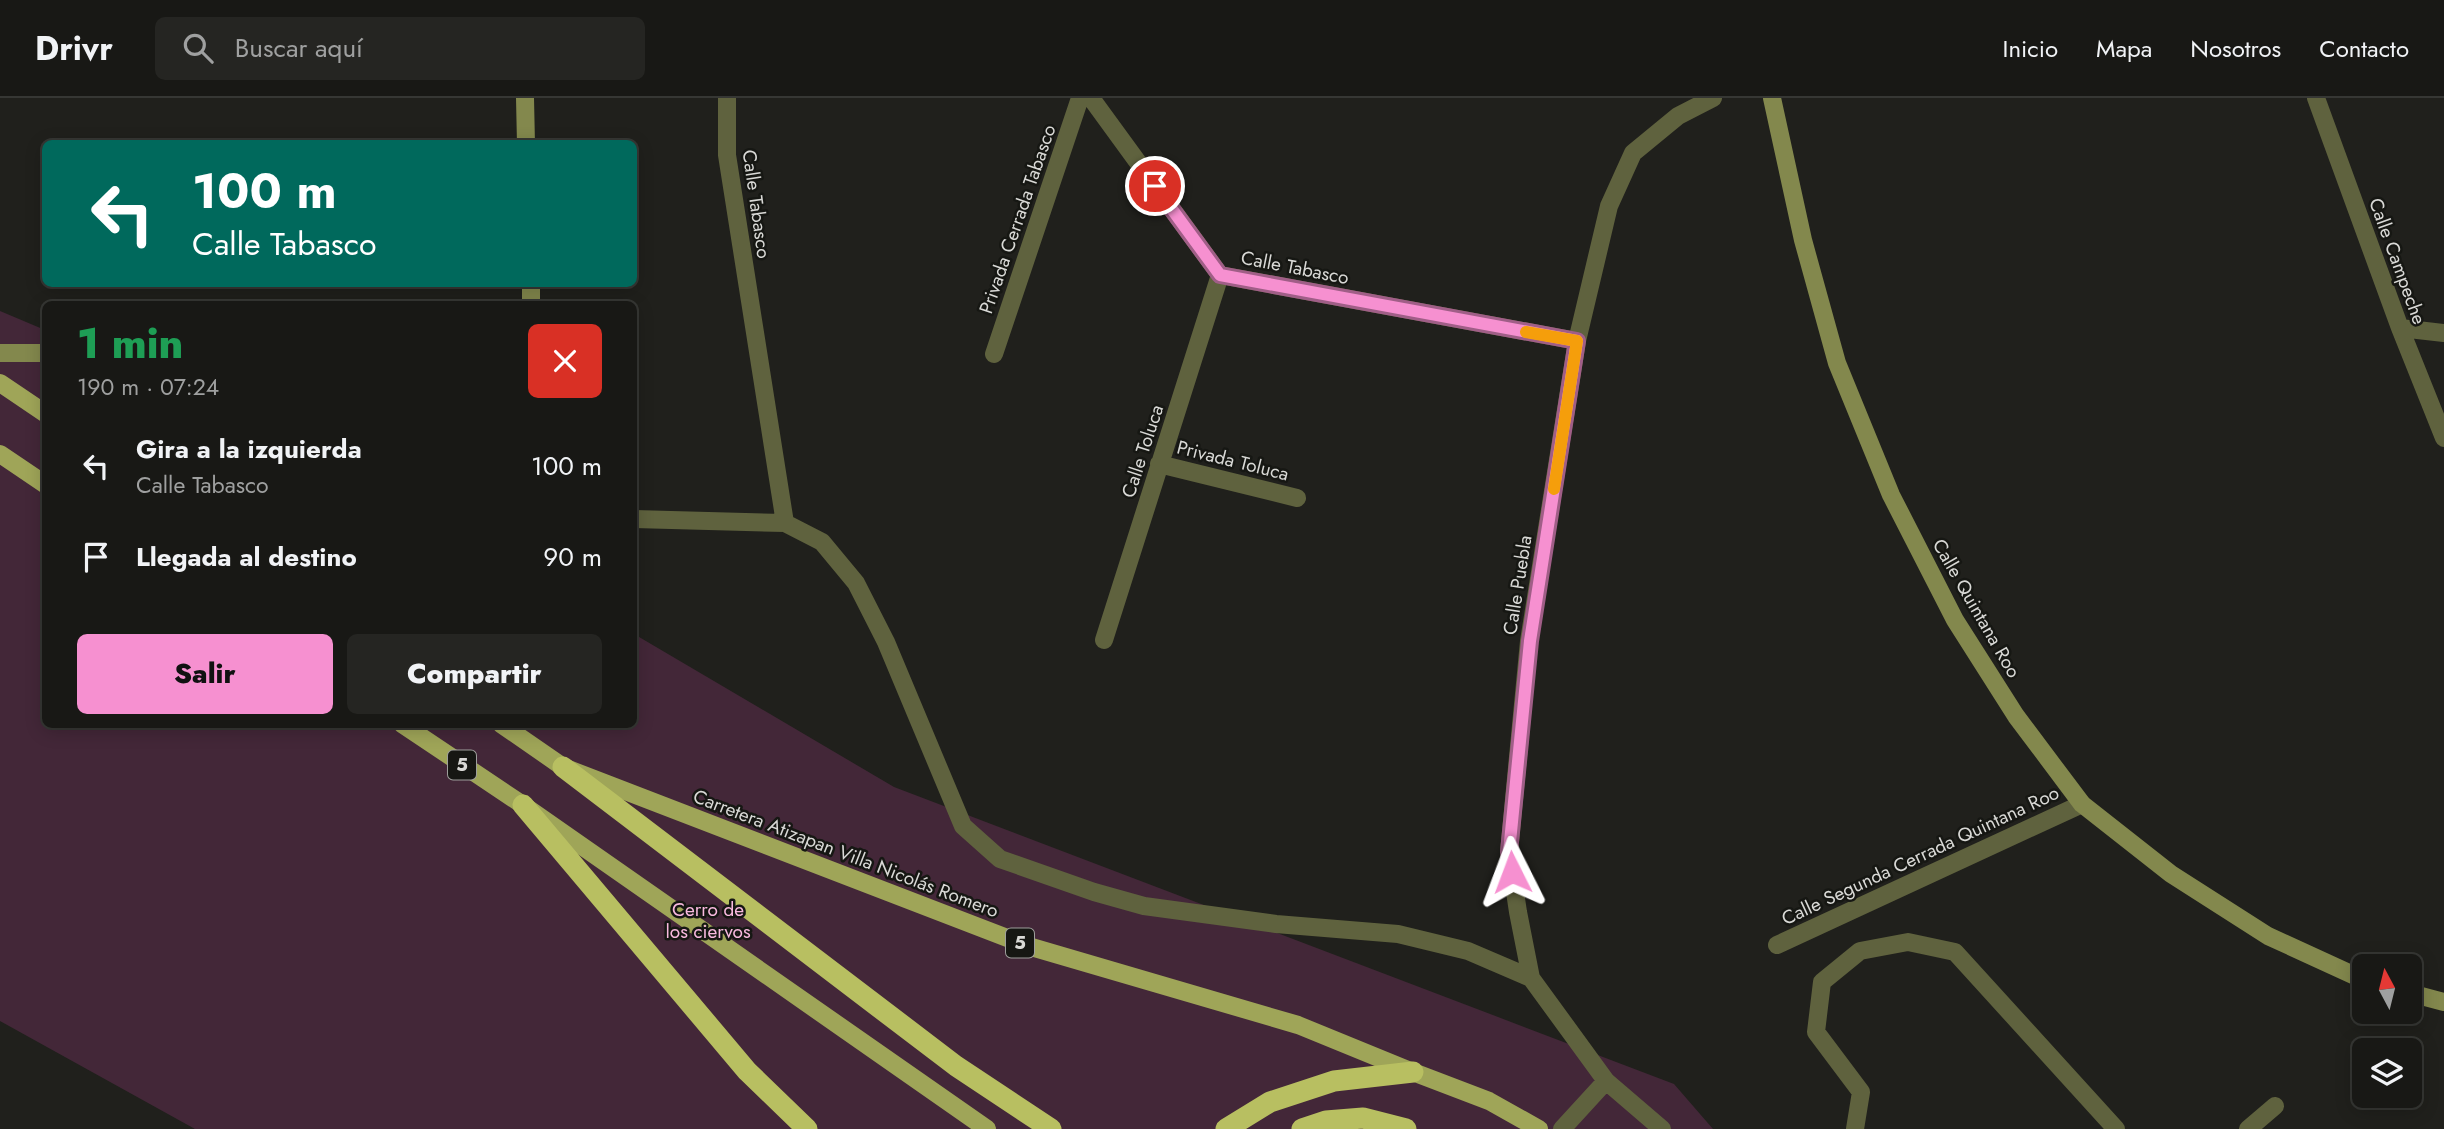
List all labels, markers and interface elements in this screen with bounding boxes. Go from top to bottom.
search box [155,17,645,80]
text: Drivr [35,25,113,72]
icon: search [179,29,217,67]
text: Buscar aquí [235,29,363,67]
text: Inicio [2003,31,2058,66]
text: Mapa [2096,31,2152,66]
text: Nosotros [2190,31,2281,66]
text: Contacto [2319,31,2409,66]
street label: Privada Cerrada Tabasco [972,121,1063,317]
street label: Calle Tabasco [736,148,777,260]
text: 100 m [192,156,337,226]
pin [1125,156,1185,216]
icon: arrive [1136,167,1174,205]
icon: left [77,168,168,259]
street label: Calle Campeche [2362,194,2433,328]
text: Calle Tabasco [192,221,376,267]
street label: Calle Tabasco [1239,244,1351,291]
text: 1 min [77,313,183,374]
button: close [528,324,602,398]
text: 190 m · 07:24 [77,370,219,404]
street label: Calle Toluca [1115,401,1170,501]
text: Gira a la izquierda [136,430,362,468]
street label: Privada Toluca [1174,434,1292,487]
icon: left [77,447,115,485]
text: 100 m [531,447,602,485]
text: Calle Tabasco [136,468,269,502]
street label: Calle Puebla [1496,533,1539,637]
street label: Calle Quintana Roo [1926,534,2027,683]
icon: arrive [77,538,115,576]
text: Llegada al destino [136,538,357,576]
text: 90 m [543,538,602,576]
button: Salir [77,634,333,714]
button: Compartir [347,634,602,714]
road number: 5 [448,750,476,780]
street label: Calle Segunda Cerrada Quintana Roo [1777,779,2063,932]
street label: Carretera Atizapan Villa Nicolás Romero [689,783,1003,924]
position arrow [1475,835,1549,909]
park label: Cerro de los ciervos [665,896,751,945]
road number: 5 [1006,928,1034,958]
north arrow [2352,954,2422,1024]
map controls [2352,954,2422,1108]
button: layers [2352,1038,2422,1108]

